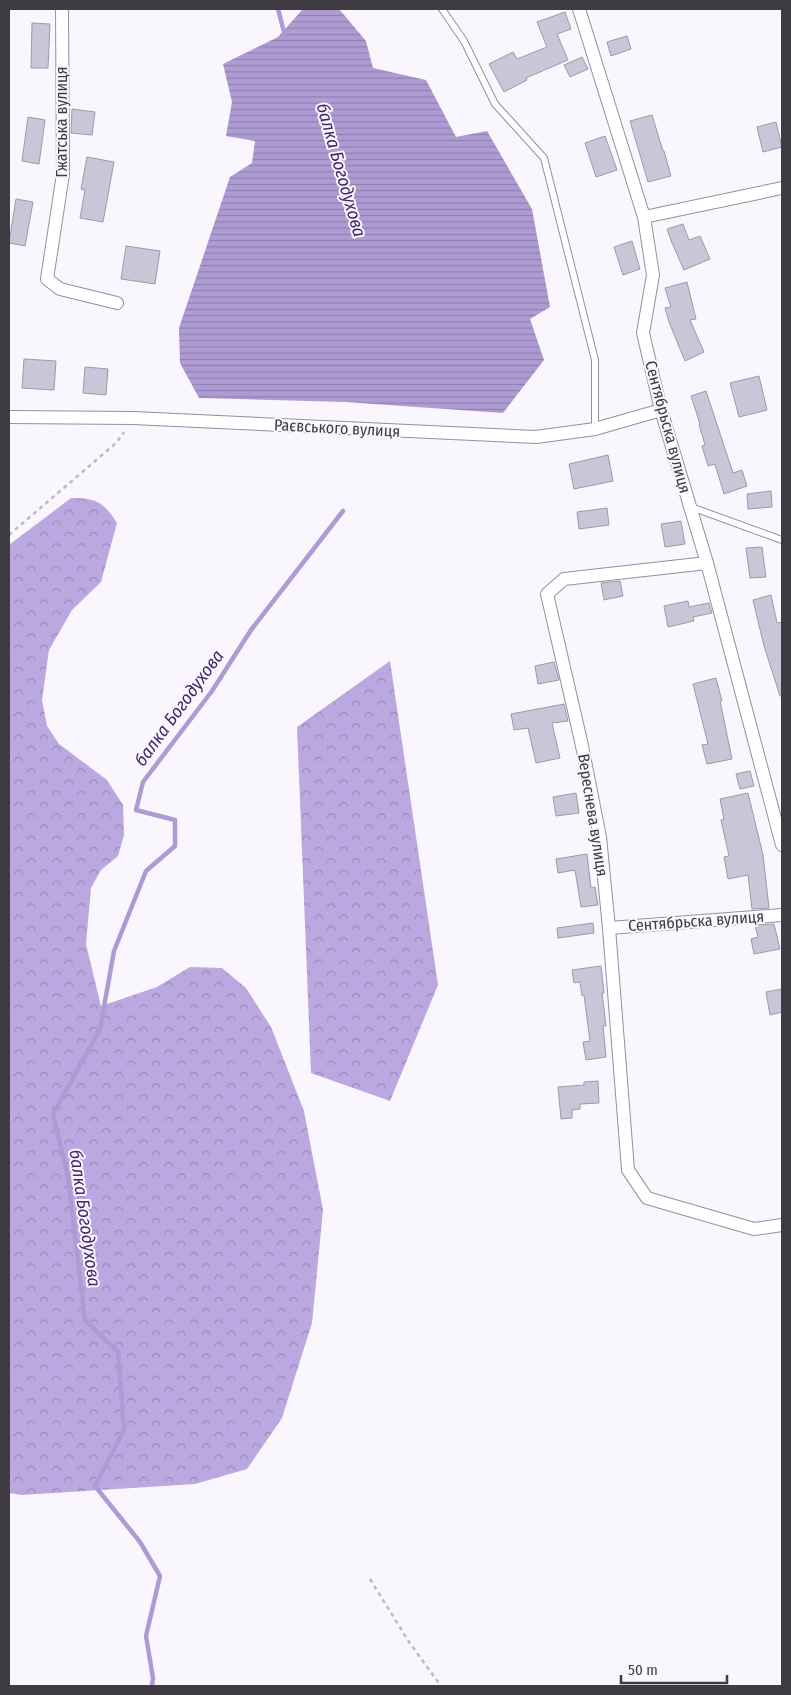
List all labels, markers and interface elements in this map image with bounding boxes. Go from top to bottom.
street label: Гжатська вулиця [52,67,71,177]
water label: балка Богодухова [311,101,371,239]
street label: Сентябрьска вулиця [641,359,695,495]
street label: Раєвського вулиця [273,415,401,441]
water label: балка Богодухова [130,646,228,770]
street label: Вереснева вулиця [574,752,612,878]
street label: Сентябрьска вулиця [627,907,765,935]
water label: балка Богодухова [64,1148,106,1288]
scale bar [621,1652,727,1684]
text: 50 m [628,1661,658,1679]

